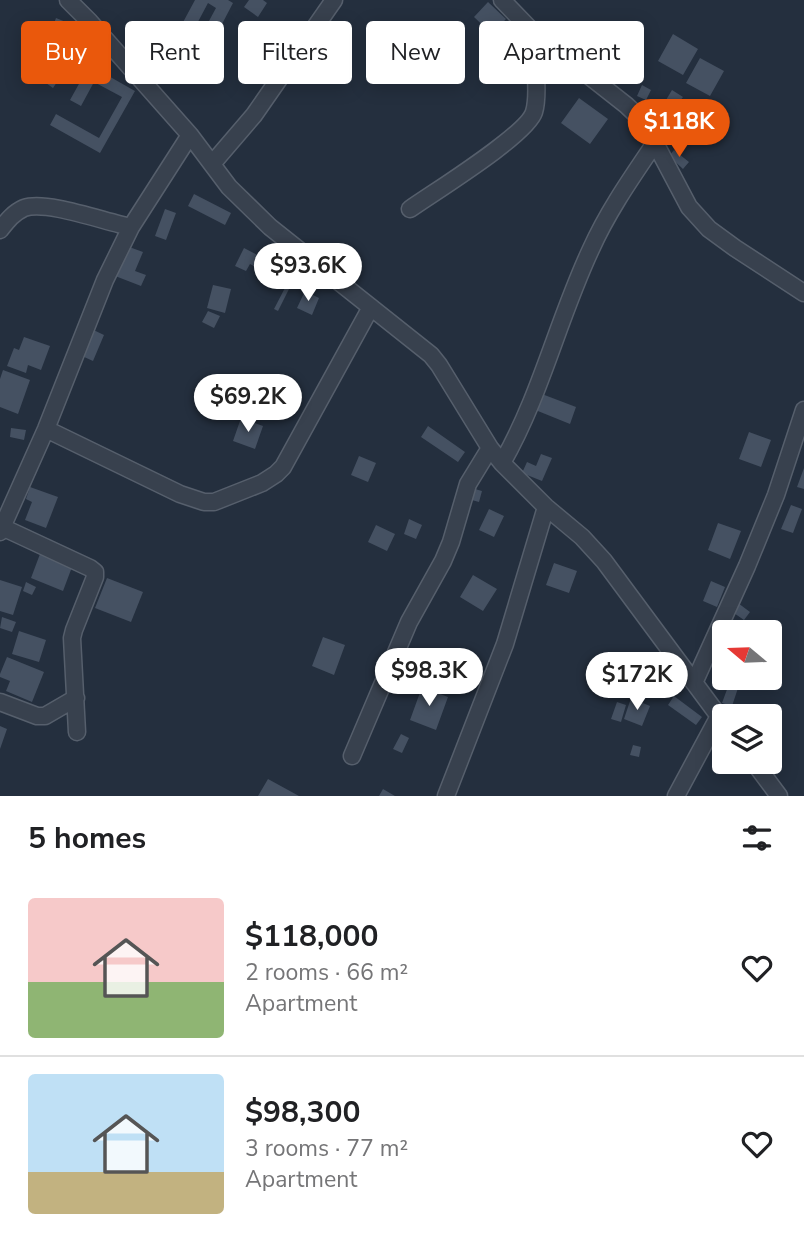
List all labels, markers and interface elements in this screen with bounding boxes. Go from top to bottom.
chip: Buy [21,21,111,84]
chip: Rent [125,21,224,84]
chip: Filters [238,21,352,84]
chip: New [366,21,465,84]
chip: Apartment [479,21,644,84]
pin: $118K [630,100,728,159]
text: $118K [644,106,714,137]
pin: $93.6K [251,244,365,303]
text: $93.6K [270,250,346,281]
pin: $69.2K [191,374,305,434]
text: $69.2K [210,381,286,412]
north arrow [712,620,782,690]
map controls [712,620,782,774]
pin: $98.3K [372,648,486,708]
pin: $172K [588,652,686,712]
text: $98.3K [391,655,467,686]
text: $172K [602,659,672,690]
button: layers [712,704,782,774]
text: 5 homes [28,818,146,859]
icon: filters [738,819,776,857]
text: $118,000 [245,916,378,957]
icon: home [84,926,168,1010]
icon: heart [738,949,776,987]
text: 2 rooms · 66 m² [245,957,408,988]
text: Apartment [245,988,357,1019]
text: $98,300 [245,1092,360,1133]
icon: home [84,1102,168,1186]
icon: heart [738,1125,776,1163]
text: 3 rooms · 77 m² [245,1133,408,1164]
text: Apartment [245,1164,357,1195]

